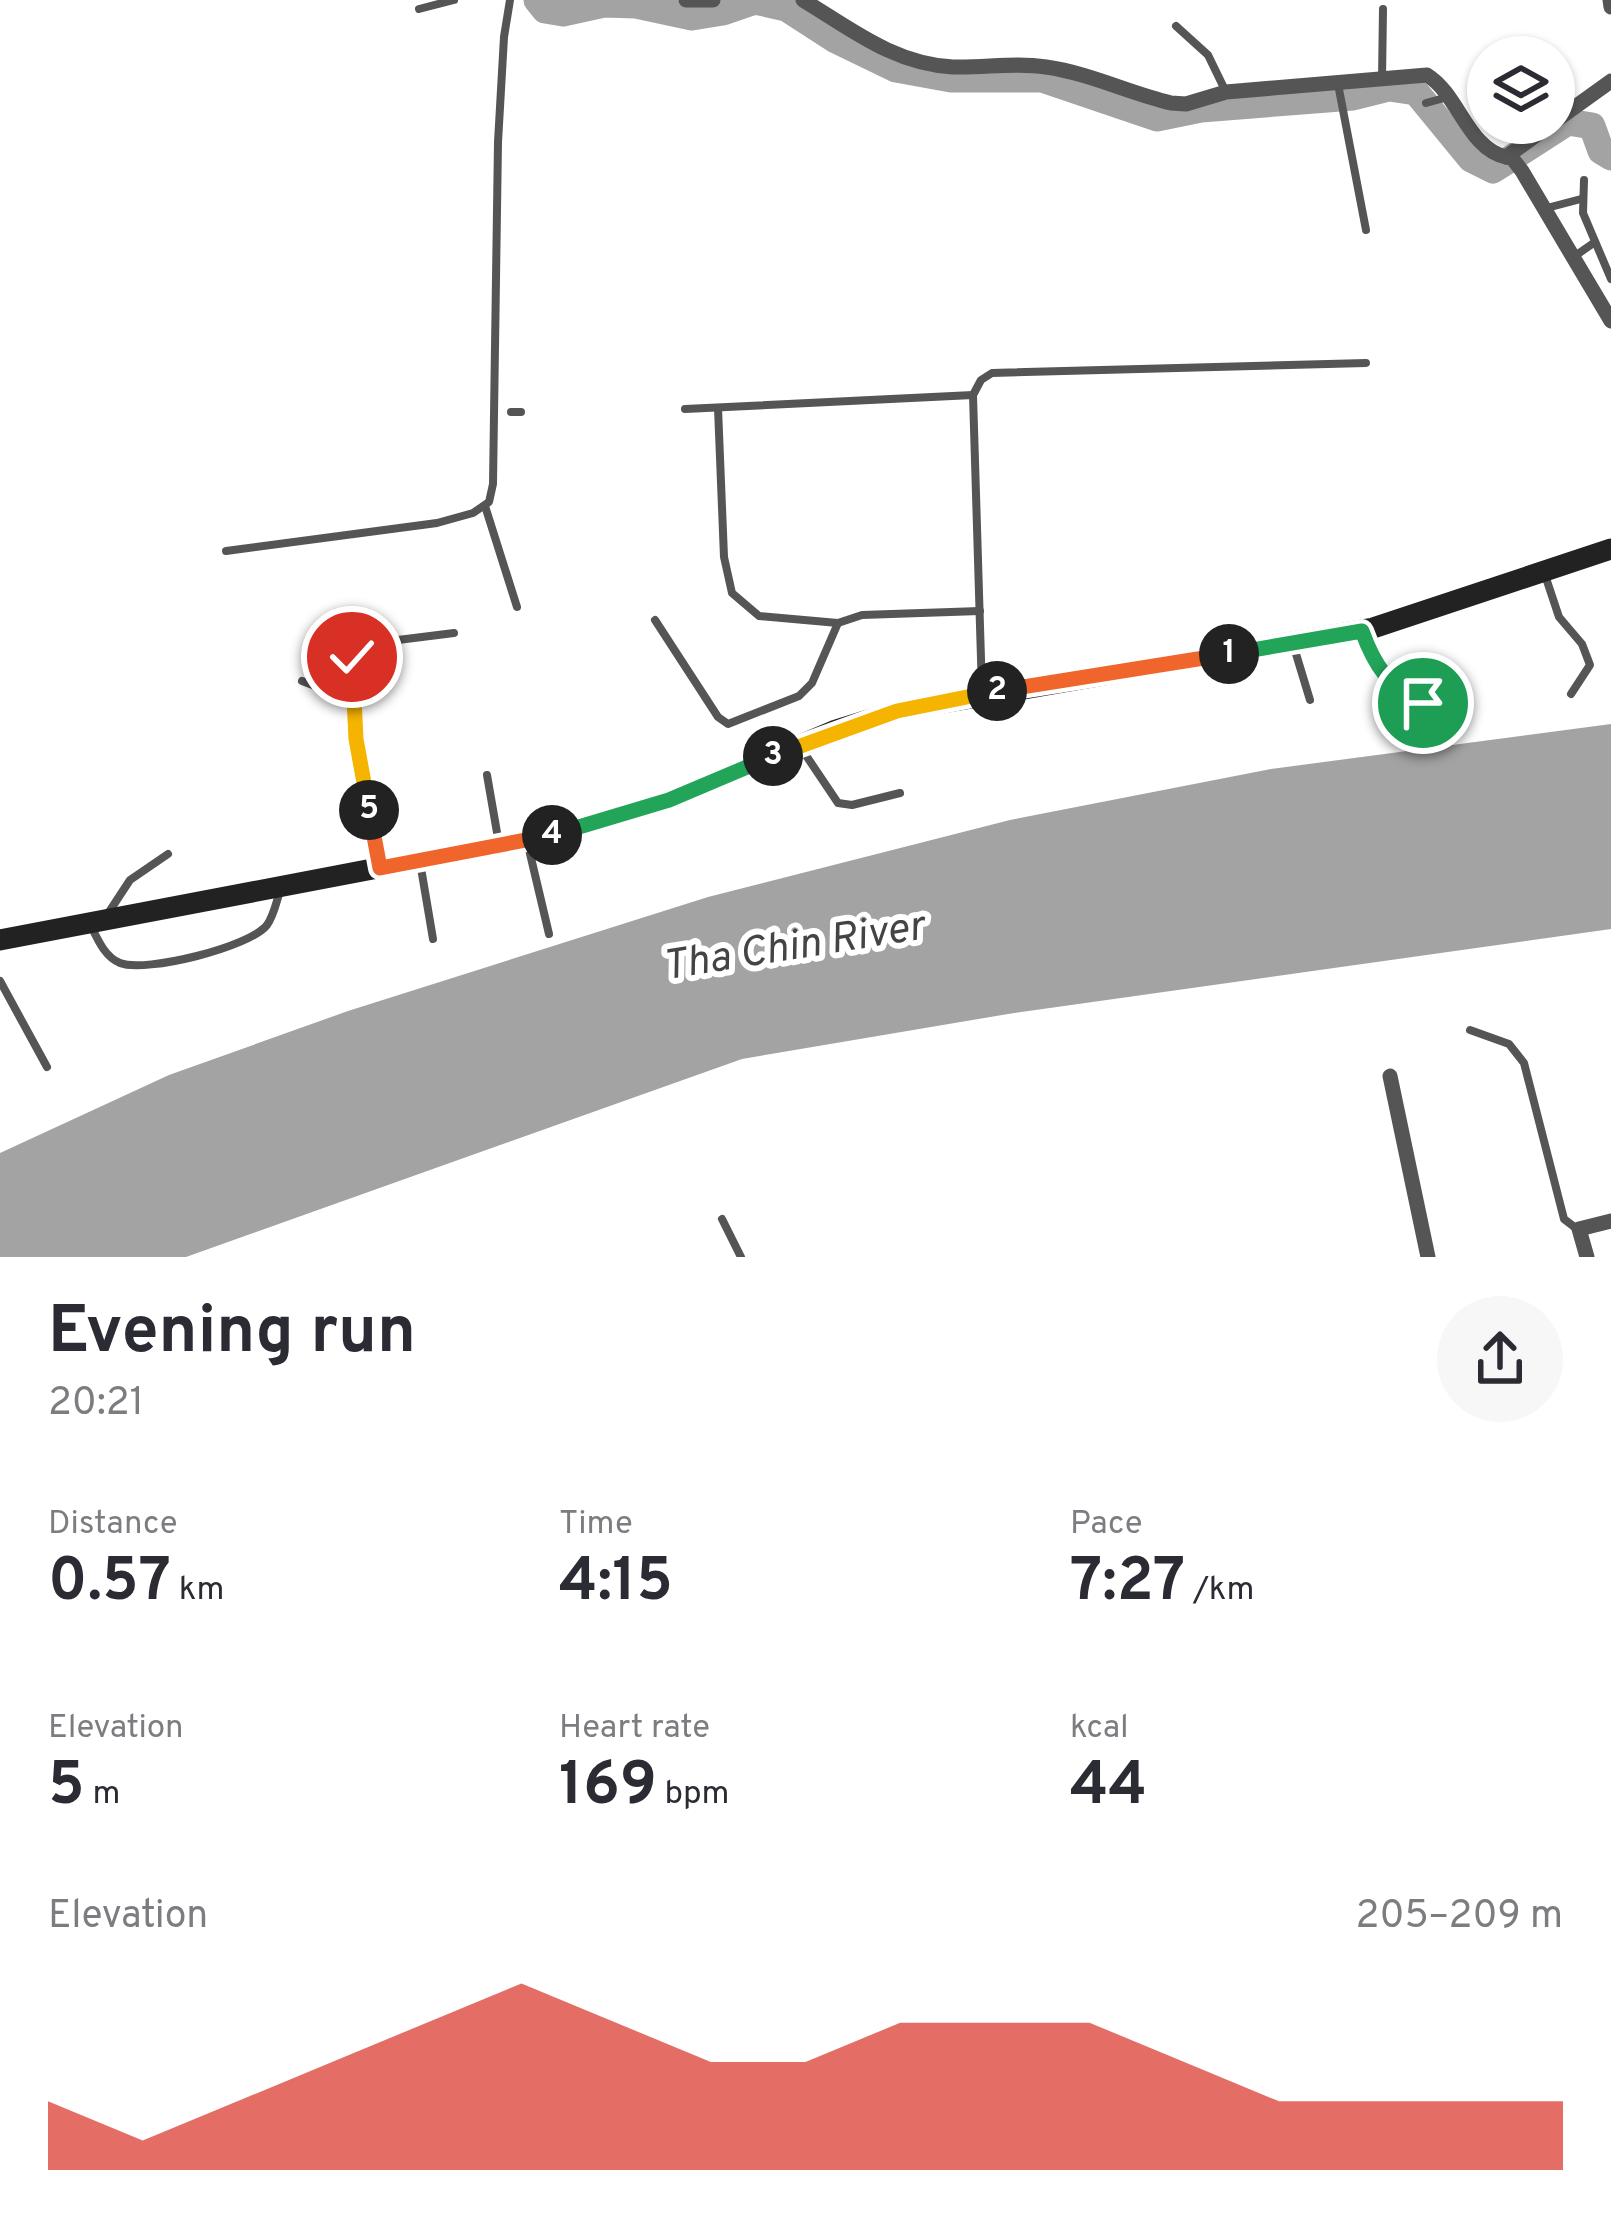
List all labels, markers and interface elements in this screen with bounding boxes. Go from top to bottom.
map controls [1467,36,1575,144]
button: layers [1467,36,1575,144]
pin [301,606,403,708]
icon: check [319,624,385,690]
pin: 1 [1199,624,1259,684]
text: 1 [1222,633,1236,675]
pin [1372,652,1474,754]
pin: 2 [967,661,1027,721]
text: 2 [987,670,1007,712]
icon: arrive [1390,670,1456,736]
pin: 3 [743,726,803,786]
text: 3 [763,735,783,777]
pin: 5 [339,780,399,840]
text: 5 [359,789,379,831]
pin: 4 [522,805,582,865]
text: 4 [541,814,563,856]
water label: Tha Chin River [659,901,931,995]
text: Evening run [48,1293,416,1376]
button: share [1437,1296,1563,1422]
text: 20:21 [48,1380,144,1429]
text: Distance [48,1504,178,1546]
text: Time [559,1504,633,1546]
text: Pace [1070,1504,1143,1546]
text: 0.57 [48,1546,171,1622]
text: 4:15 [559,1546,673,1622]
text: 7:27 [1070,1546,1185,1622]
text: km [171,1570,224,1612]
text: /km [1185,1570,1254,1612]
text: Elevation [48,1708,184,1750]
text: Heart rate [559,1708,710,1750]
text: kcal [1070,1708,1129,1750]
text: 5 [48,1750,85,1826]
text: 169 [559,1750,657,1826]
text: 44 [1070,1750,1147,1826]
text: m [85,1774,120,1816]
text: bpm [657,1774,729,1816]
text: Elevation [48,1893,208,1942]
text: 205–209 m [1356,1893,1563,1942]

